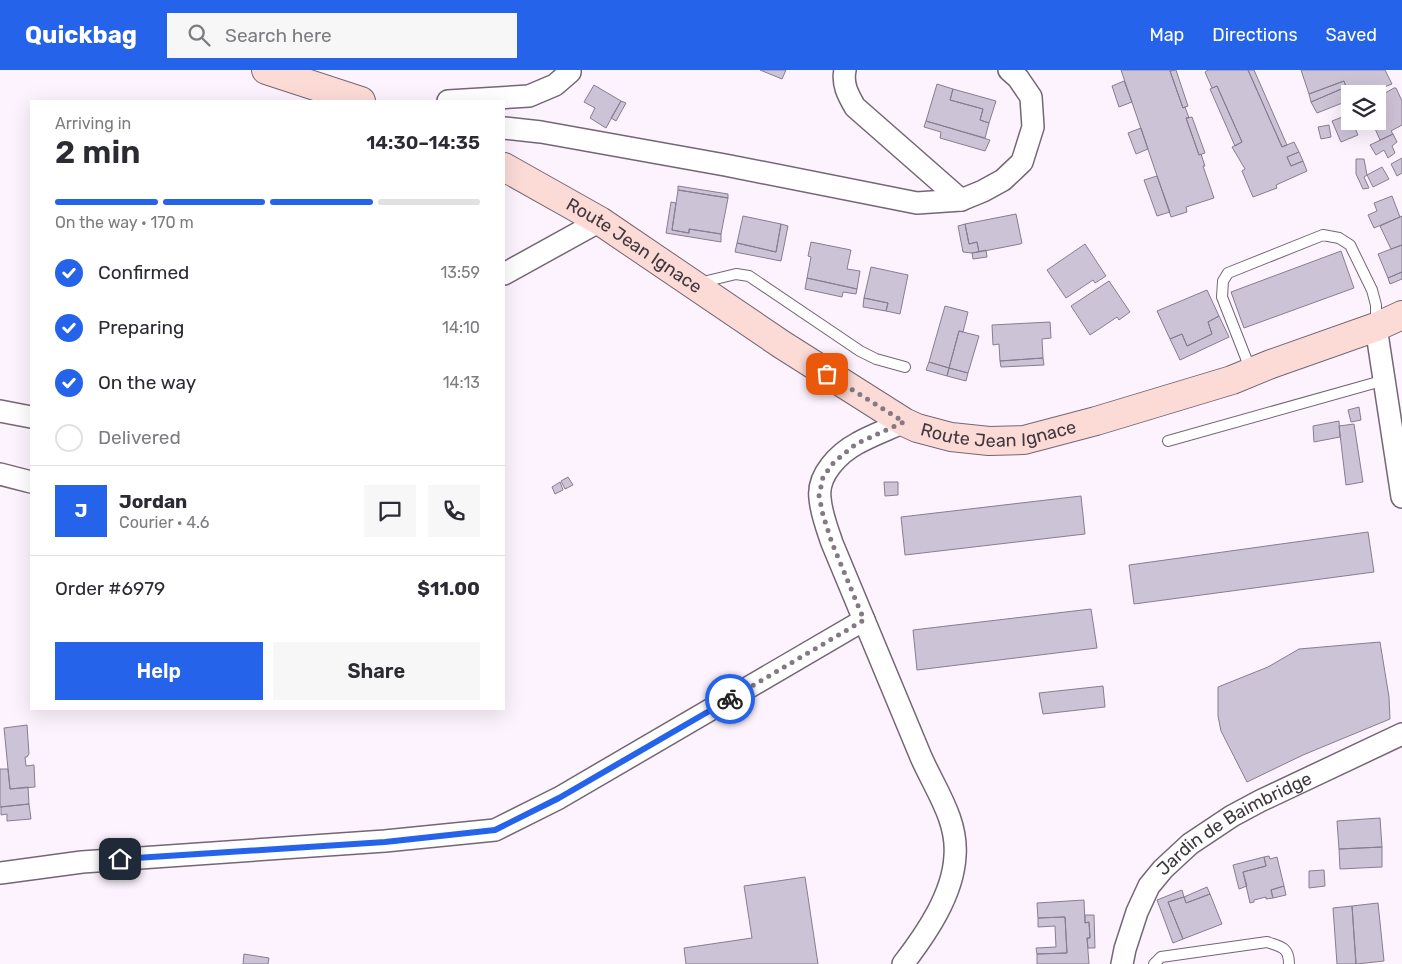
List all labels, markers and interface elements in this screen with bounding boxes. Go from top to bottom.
search box [167,13,517,58]
text: Quickbag [25,21,137,49]
icon: search [185,21,213,49]
text: Search here [225,24,332,47]
text: Map [1149,24,1184,46]
text: Directions [1212,24,1298,46]
text: Saved [1326,24,1377,46]
map controls [1341,85,1386,130]
button: layers [1341,85,1386,130]
text: Arriving in [55,114,131,133]
text: 14:30–14:35 [366,131,480,154]
text: 2 min [55,133,140,171]
street label: Route Jean Ignace [562,193,706,298]
text: On the way · 170 m [55,213,194,232]
icon: check [55,259,83,287]
text: Confirmed [98,261,189,284]
text: 13:59 [440,263,480,282]
icon: check [55,314,83,342]
text: Preparing [98,316,184,339]
text: 14:10 [442,318,480,337]
pin [806,353,848,395]
icon: bag [813,360,841,388]
icon: check [55,369,83,397]
text: On the way [98,371,196,394]
text: 14:13 [443,373,480,392]
street label: Route Jean Ignace [918,416,1079,452]
text: Delivered [98,426,181,449]
button: chat [364,485,416,537]
button: phone [428,485,480,537]
text: Jordan [119,490,187,513]
text: J [75,499,87,522]
text: Courier · 4.6 [119,513,209,532]
text: Order #6979 [55,577,165,600]
text: $11.00 [417,577,480,600]
button: Help [55,642,263,700]
button: Share [273,642,480,700]
courier [705,674,755,724]
icon: bike [716,685,744,713]
street label: Jardin de Baimbridge [1152,767,1315,880]
pin [99,838,141,880]
icon: home [106,845,134,873]

